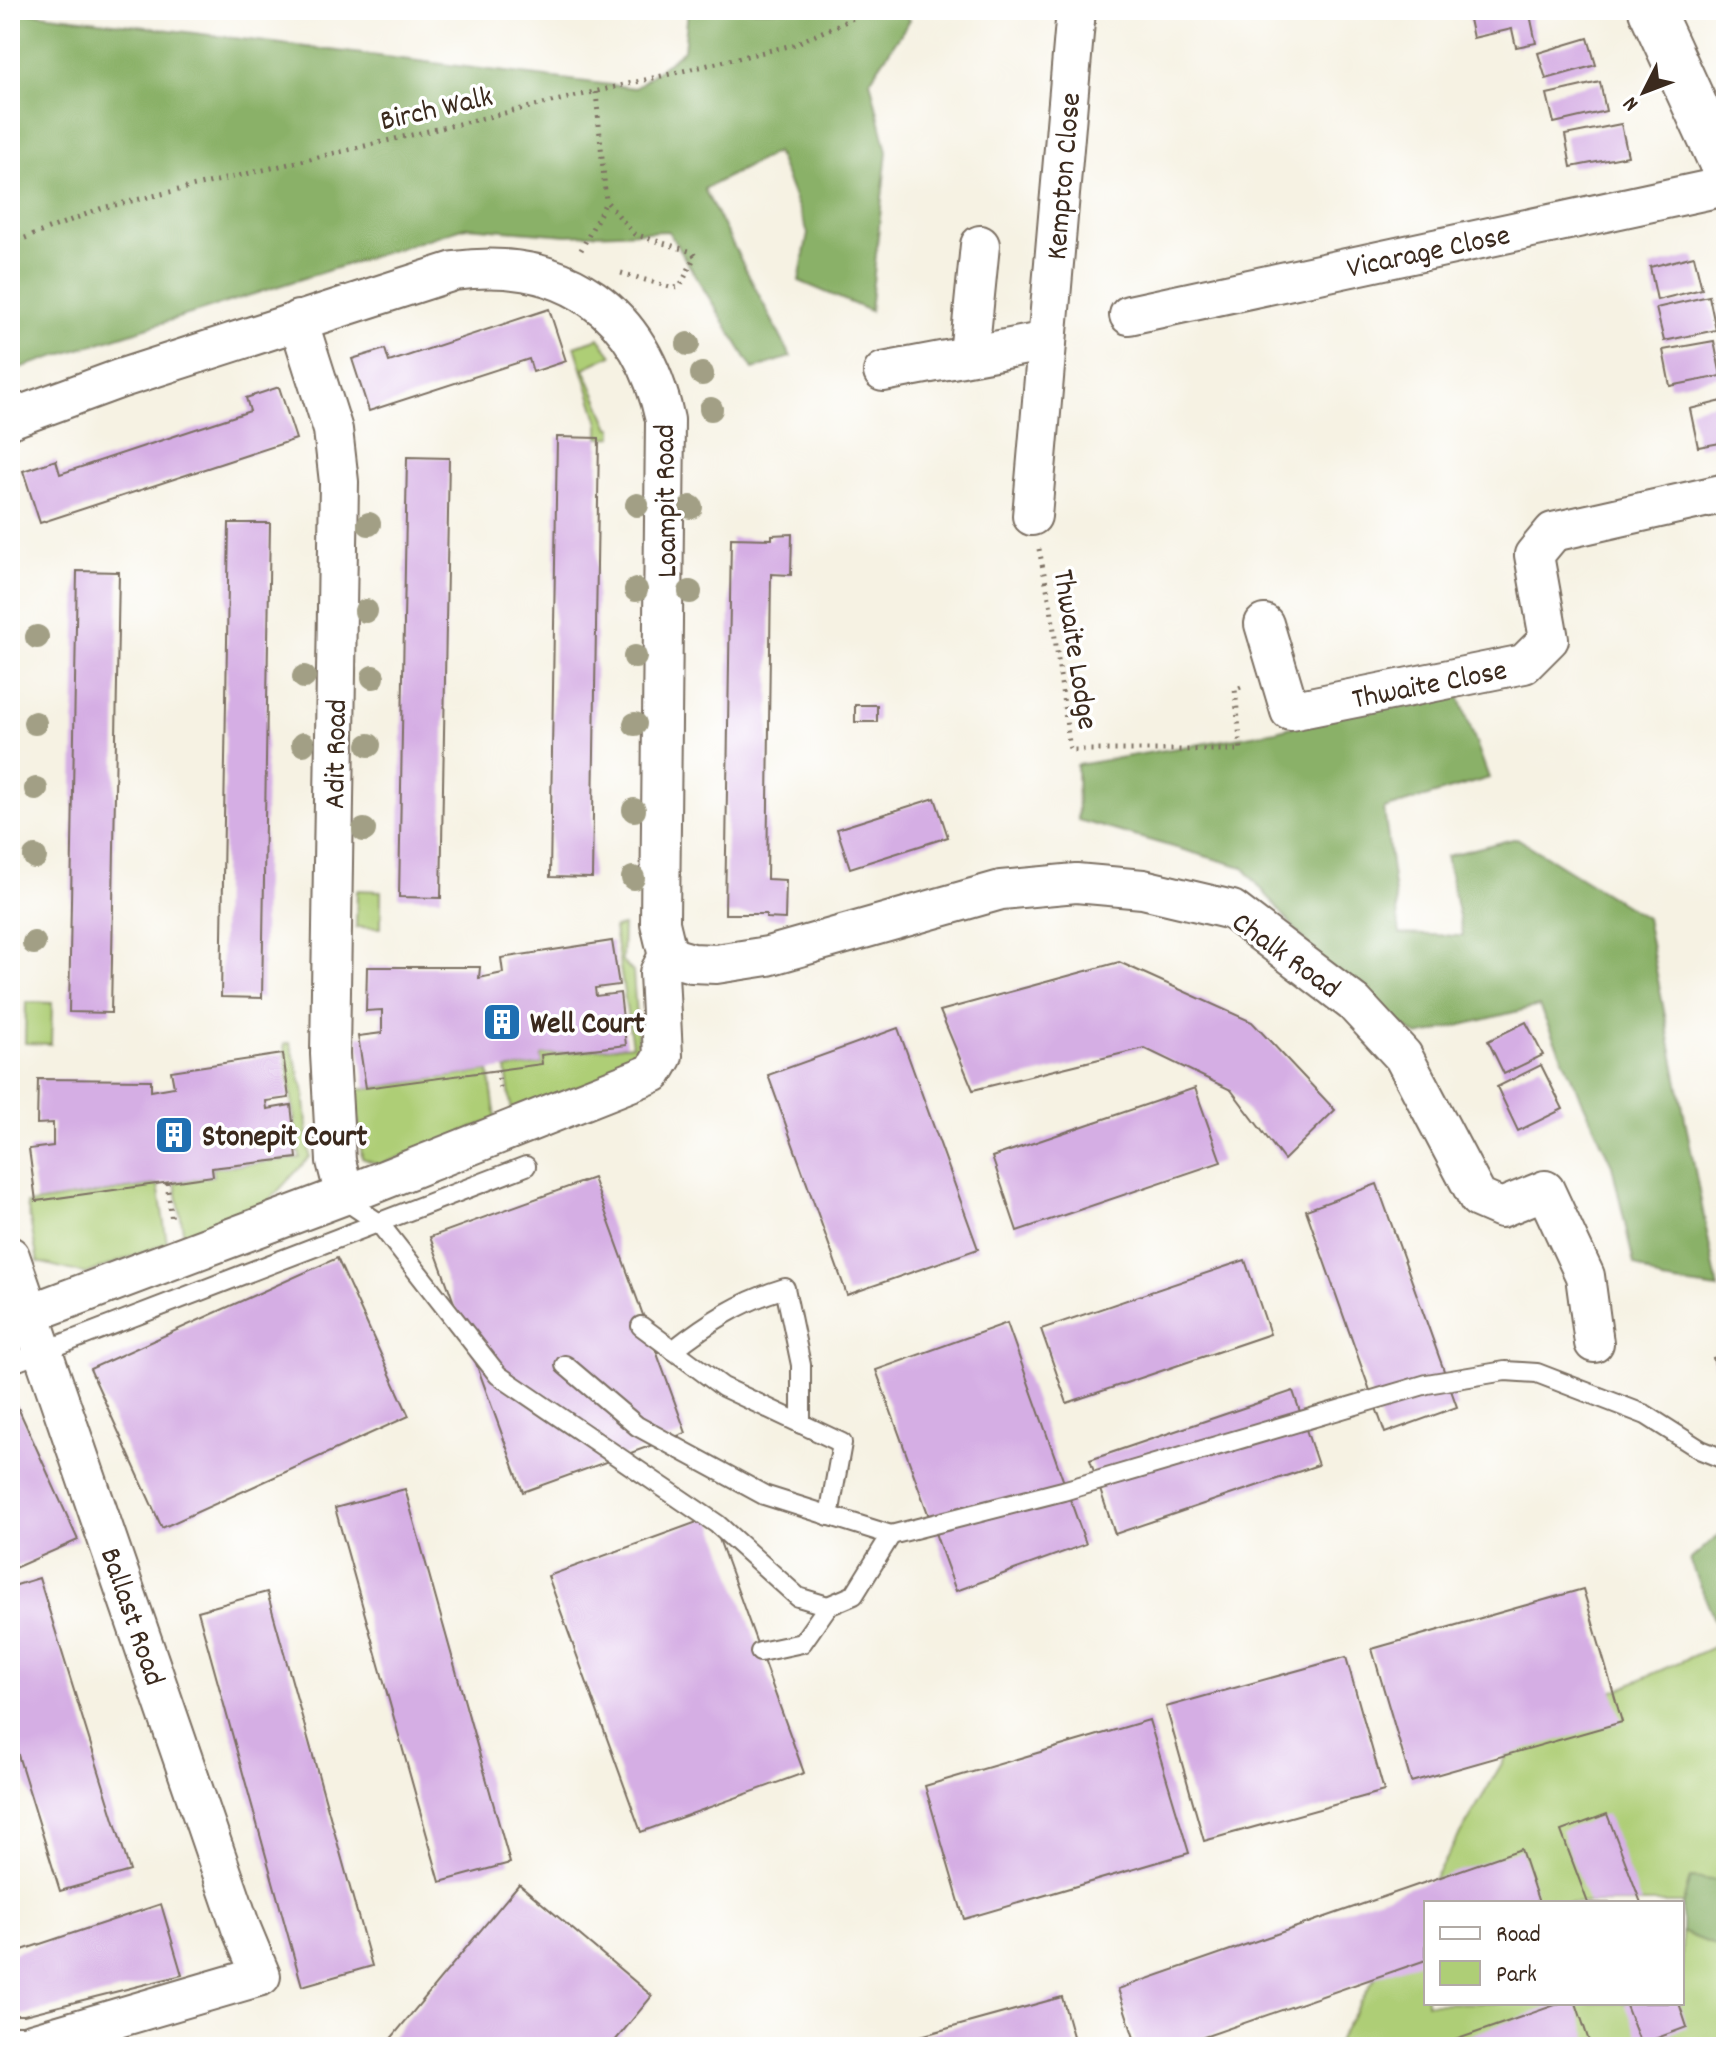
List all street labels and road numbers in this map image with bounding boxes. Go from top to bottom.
street label: Birch Walk [377,78,498,145]
street label: Kempton Close [1038,91,1095,262]
street label: Vicarage Close [1343,216,1514,293]
street label: Loampit Road [646,424,691,578]
street label: Thwaite Lodge [1039,566,1106,733]
street label: Thwaite Close [1349,651,1511,723]
street label: Adit Road [316,699,361,809]
street label: Chalk Road [1221,903,1348,1012]
street label: Ballast Road [86,1543,173,1692]

